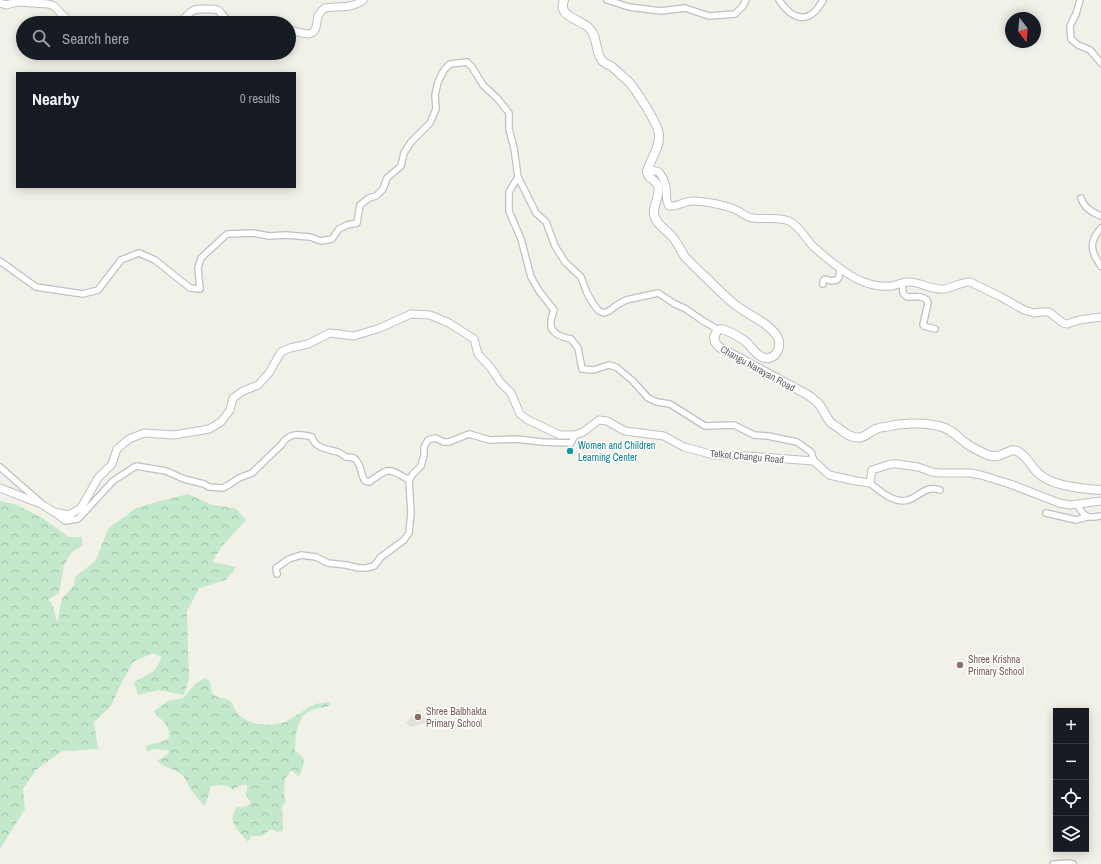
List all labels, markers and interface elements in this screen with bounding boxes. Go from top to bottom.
north arrow [1005,12,1041,48]
search box [16,16,296,60]
icon: search [30,27,52,49]
text: Search here [62,28,129,49]
text: Nearby [32,87,79,110]
text: 0 results [240,90,280,107]
street label: Changu Narayan Road [718,342,798,394]
place label: Women and Children Learning Center [578,439,655,464]
marker: Women and Children Learning Center [565,446,575,456]
street label: Telkot Changu Road [709,447,785,466]
place label: Shree Krishna Primary School [968,653,1024,678]
marker: Shree Krishna Primary School [955,660,965,670]
place label: Shree Balbhakta Primary School [426,705,487,730]
map controls [1053,708,1089,852]
button: + [1053,708,1089,744]
marker: Shree Balbhakta Primary School [413,712,423,722]
button: − [1053,744,1089,780]
button: locate [1053,780,1089,816]
button: layers [1053,816,1089,852]

